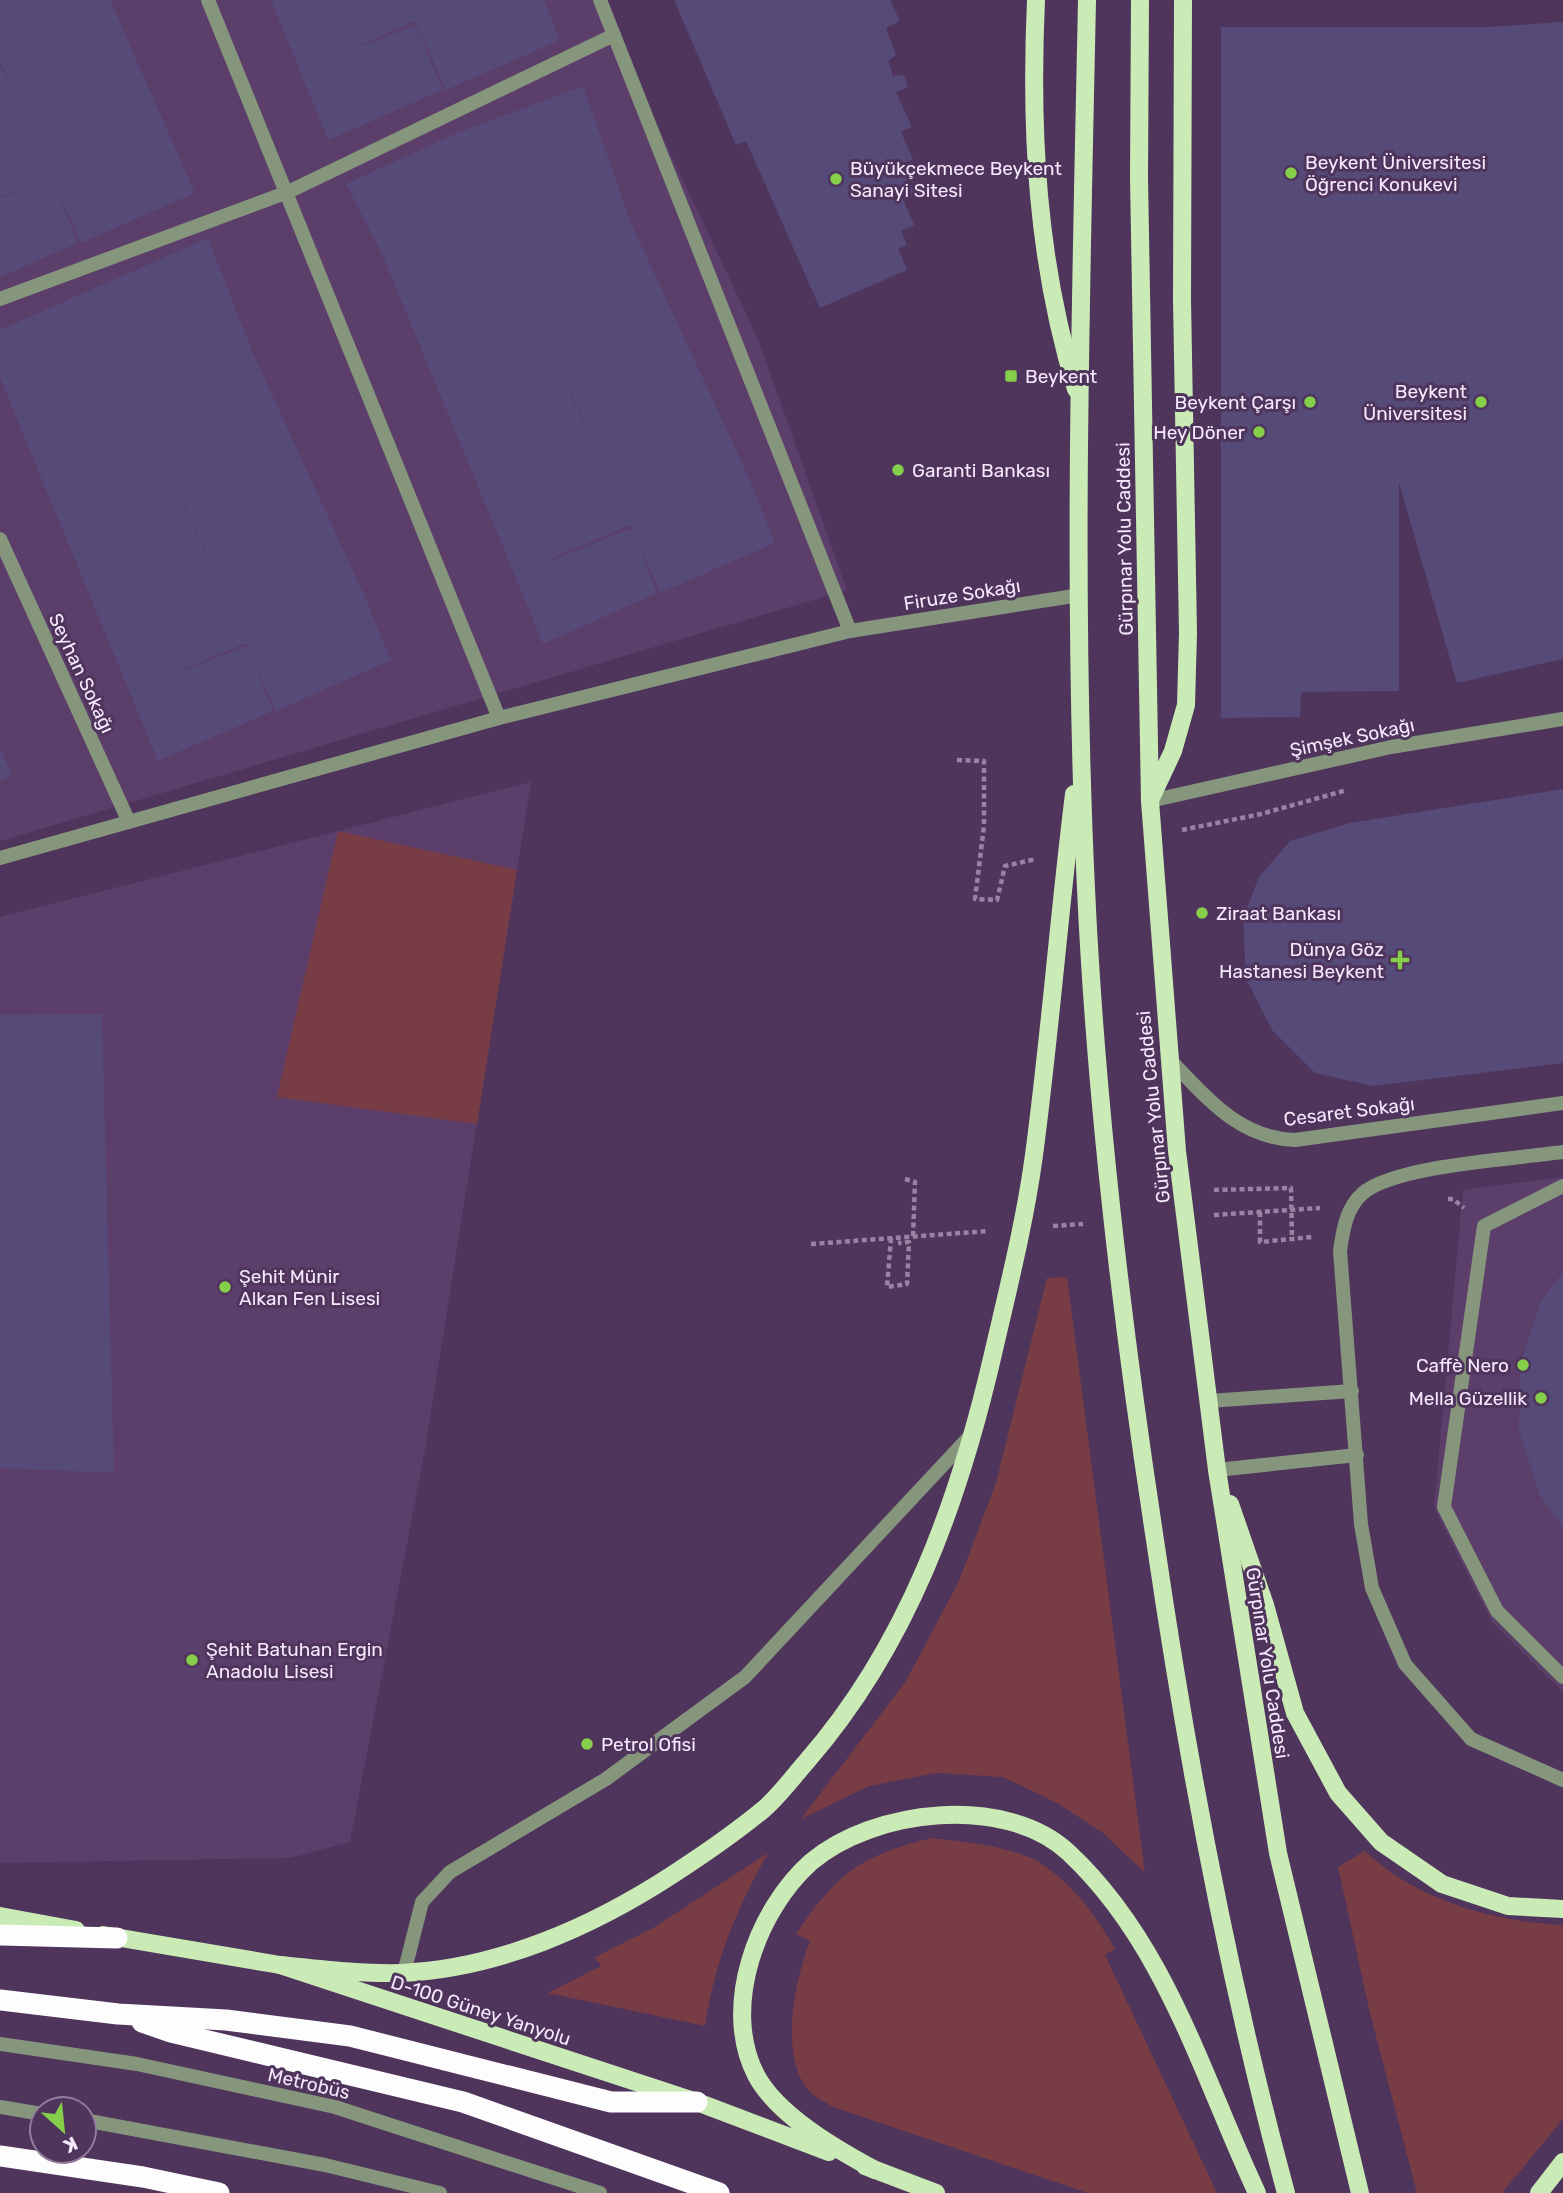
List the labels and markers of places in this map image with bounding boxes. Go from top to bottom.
place label: Beykent Üniversitesi Öğrenci Konukevi [1305,151,1486,196]
place label: Büyükçekmece Beykent Sanayi Sitesi [850,157,1062,202]
marker: Beykent Üniversitesi Öğrenci Konukevi [1283,165,1299,181]
marker: Büyükçekmece Beykent Sanayi Sitesi [828,171,844,187]
place label: Beykent [1025,365,1098,388]
marker: Beykent [1003,368,1019,384]
place label: Beykent Üniversitesi [1363,380,1468,425]
place label: Beykent Çarşı [1174,391,1296,414]
marker: Beykent Çarşı [1302,394,1318,410]
marker: Beykent Üniversitesi [1473,394,1489,410]
place label: Hey Döner [1153,421,1246,444]
marker: Hey Döner [1251,424,1267,440]
place label: Garanti Bankası [912,459,1050,482]
marker: Garanti Bankası [890,462,906,478]
place label: Ziraat Bankası [1216,902,1341,925]
marker: Ziraat Bankası [1194,905,1210,921]
place label: Dünya Göz Hastanesi Beykent [1219,938,1385,983]
marker: Dünya Göz Hastanesi Beykent [1390,950,1410,970]
place label: Şehit Münir Alkan Fen Lisesi [239,1265,380,1310]
marker: Şehit Münir Alkan Fen Lisesi [217,1279,233,1295]
place label: Caffè Nero [1416,1354,1509,1377]
marker: Caffè Nero [1515,1357,1531,1373]
place label: Mella Güzellik [1409,1387,1527,1410]
marker: Mella Güzellik [1533,1390,1549,1406]
place label: Şehit Batuhan Ergin Anadolu Lisesi [206,1638,383,1683]
marker: Şehit Batuhan Ergin Anadolu Lisesi [184,1652,200,1668]
place label: Petrol Ofisi [601,1733,696,1756]
marker: Petrol Ofisi [579,1736,595,1752]

